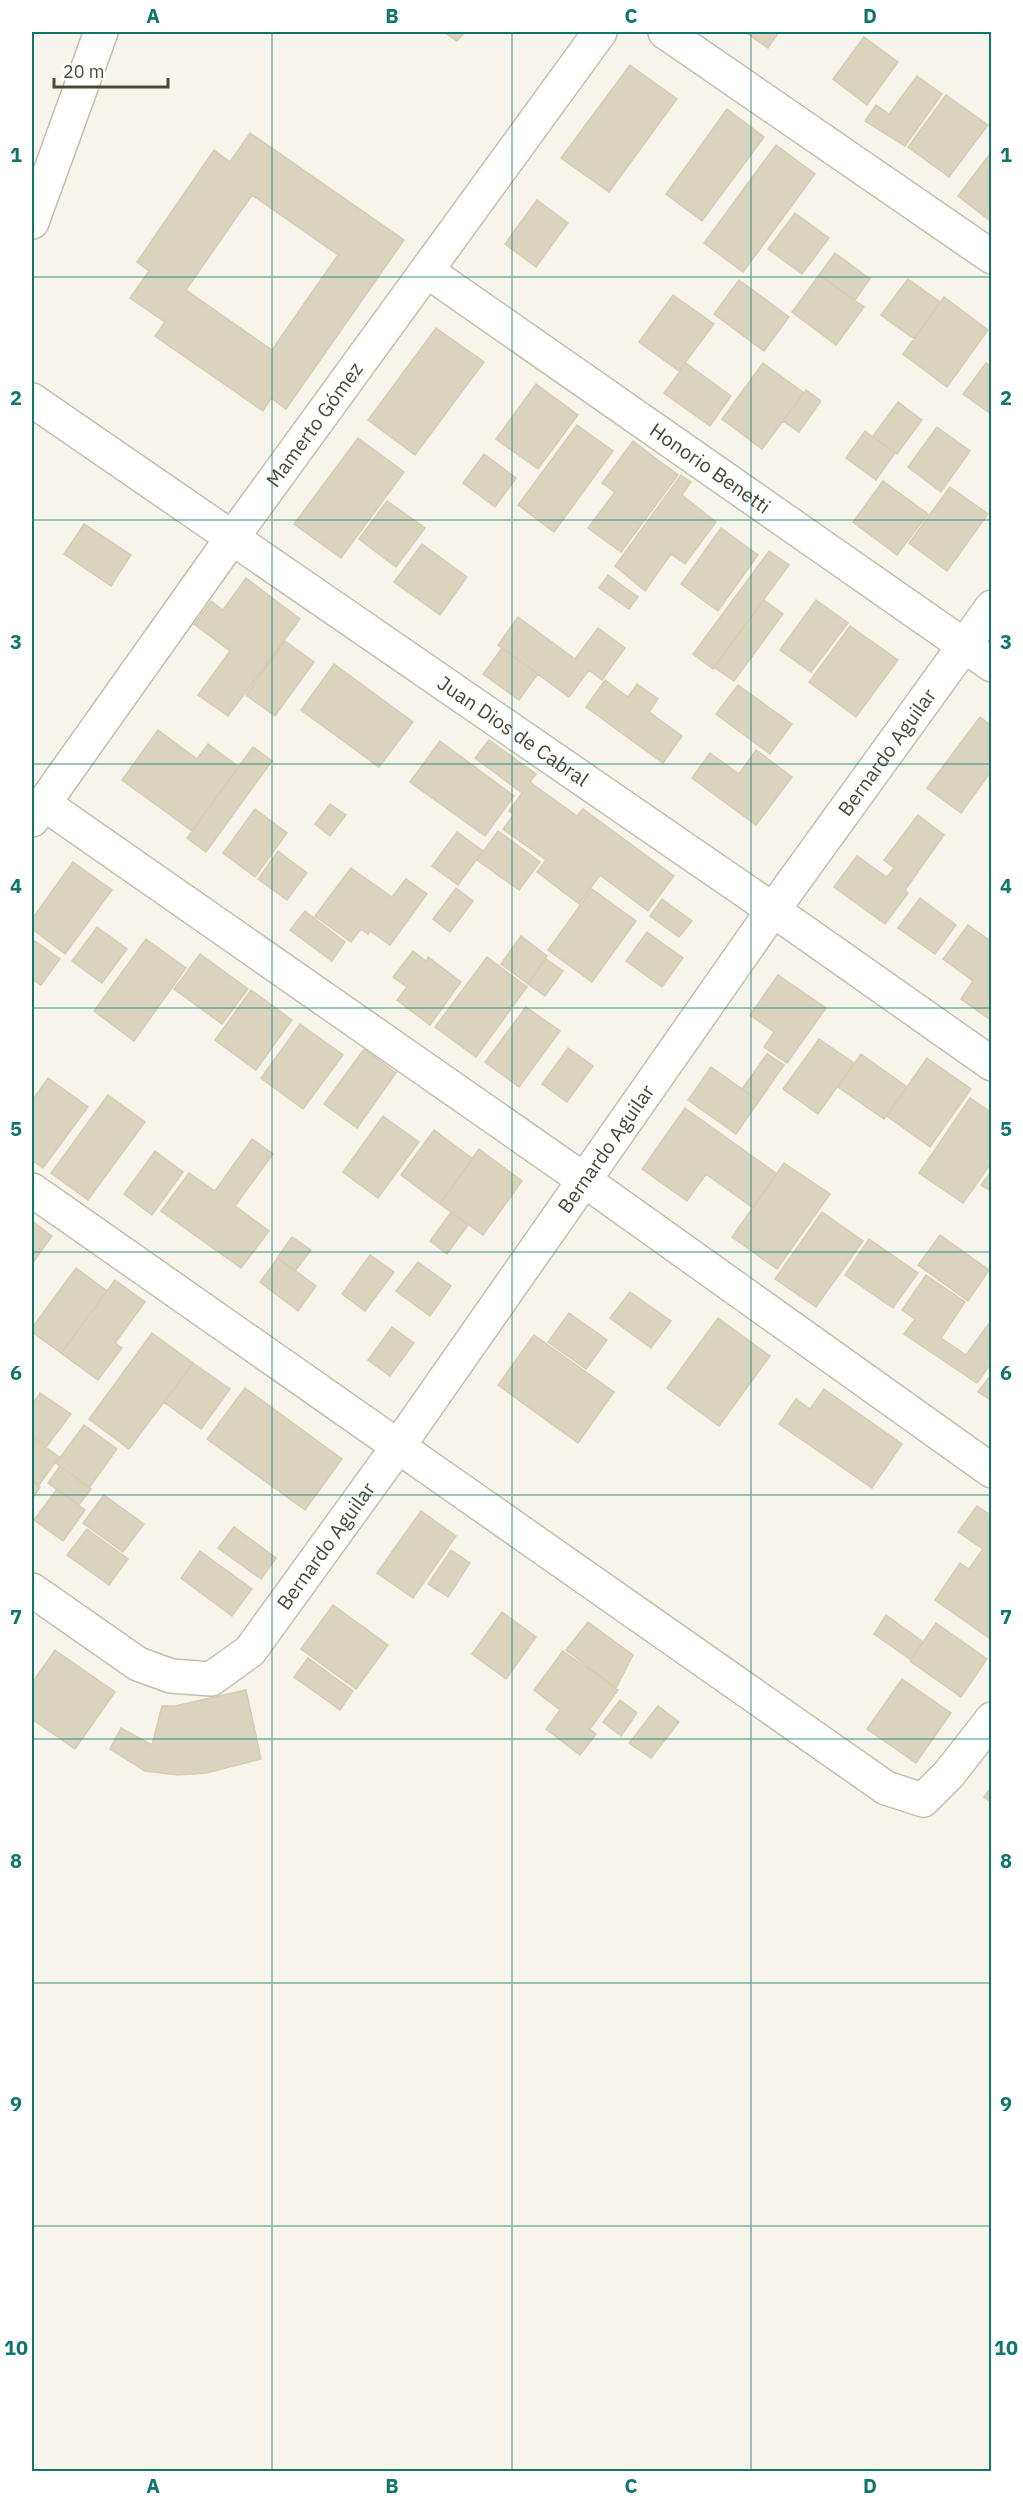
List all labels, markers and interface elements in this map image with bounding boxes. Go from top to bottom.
text: A [146,2,160,29]
text: B [385,2,399,29]
text: C [624,2,638,29]
text: D [863,2,877,29]
scale bar [54,51,168,89]
text: 20 m [63,60,105,83]
text: 1 [10,141,22,168]
text: 1 [1000,141,1012,168]
street label: Mamerto Gómez [260,356,369,492]
text: 2 [10,384,22,411]
text: 2 [1000,384,1012,411]
street label: Honorio Benetti [645,416,776,519]
text: 3 [10,628,22,655]
text: 3 [1000,628,1012,655]
street label: Juan Dios de Cabral [432,669,594,792]
street label: Bernardo Aguilar [831,683,942,821]
text: 4 [10,872,22,899]
text: 4 [1000,872,1012,899]
street label: Bernardo Aguilar [551,1079,660,1218]
text: 5 [10,1115,22,1142]
text: 5 [1000,1115,1012,1142]
text: 6 [10,1359,22,1386]
text: 6 [1000,1359,1012,1386]
street label: Bernardo Aguilar [270,1477,381,1615]
text: 7 [10,1603,22,1630]
text: 7 [1000,1603,1012,1630]
text: 8 [10,1847,22,1874]
text: 8 [1000,1847,1012,1874]
text: 9 [10,2090,22,2117]
text: 9 [1000,2090,1012,2117]
text: 10 [4,2334,28,2361]
text: 10 [994,2334,1018,2361]
text: A [146,2472,160,2499]
text: B [385,2472,399,2499]
text: C [624,2472,638,2499]
text: D [863,2472,877,2499]

